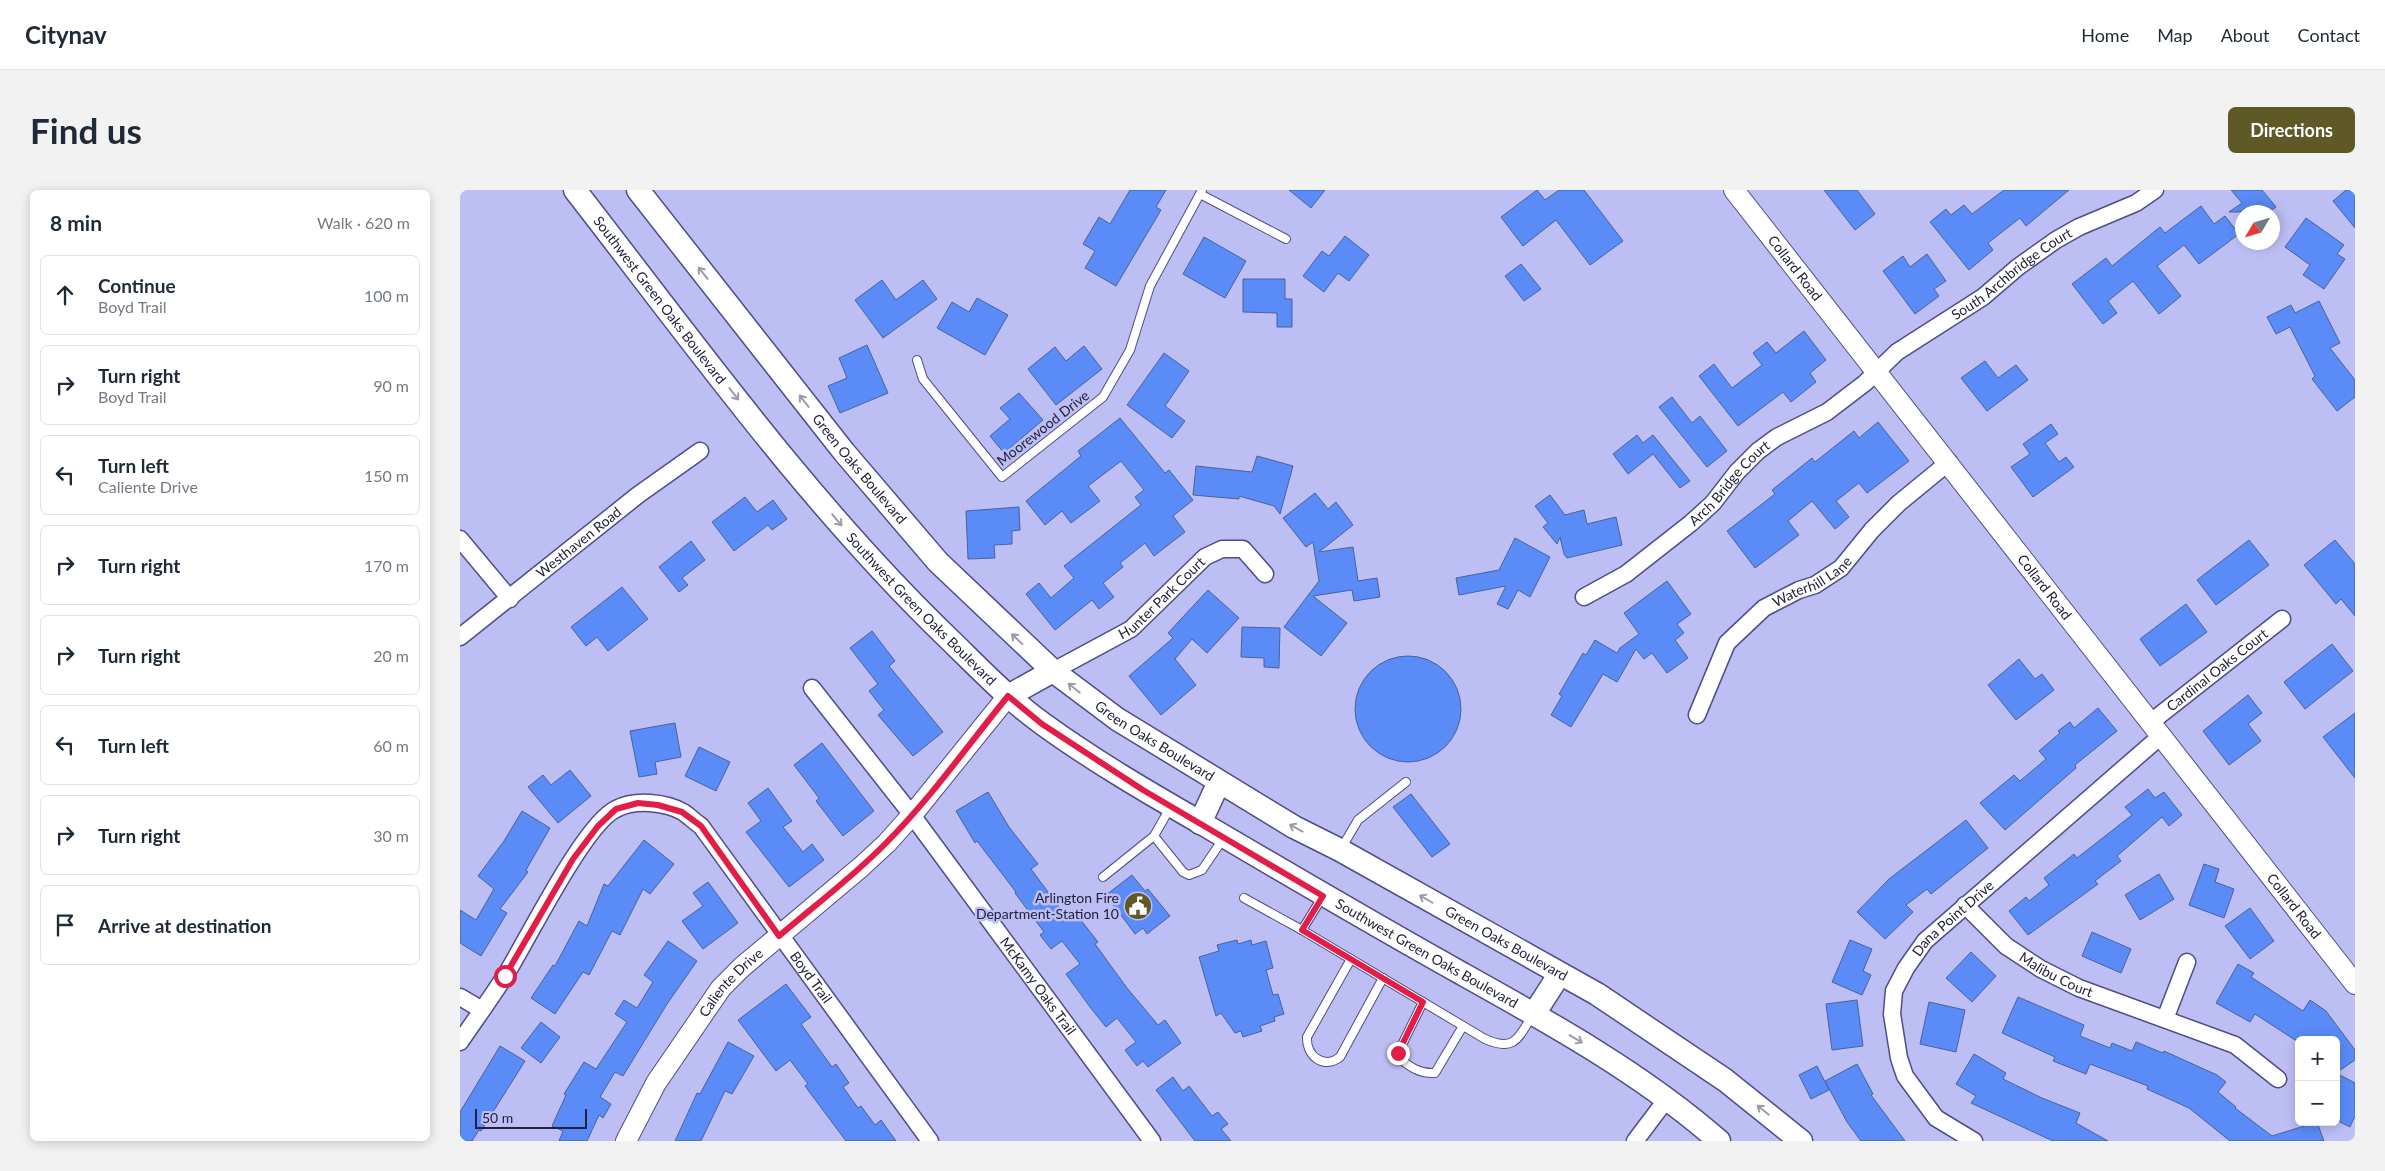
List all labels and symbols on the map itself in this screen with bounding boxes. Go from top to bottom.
north arrow [2235,205,2280,250]
street label: Southwest Green Oaks Boulevard [590,212,730,387]
street label: South Archbridge Court [1948,224,2075,323]
street label: Collard Road [1765,232,1826,304]
one-way arrow [698,267,709,280]
street label: Moorewood Drive [993,386,1092,469]
one-way arrow [729,387,740,400]
one-way arrow [799,394,809,408]
street label: Green Oaks Boulevard [809,410,910,527]
street label: Arch Bridge Court [1685,436,1773,529]
street label: Westhaven Road [533,503,624,581]
one-way arrow [831,513,842,526]
street label: Southwest Green Oaks Boulevard [843,529,1000,688]
street label: Collard Road [2014,551,2076,623]
street label: Hunter Park Court [1115,553,1208,642]
street label: Waterhill Lane [1769,553,1855,610]
street label: Cardinal Oaks Court [2163,625,2271,715]
one-way arrow [1011,633,1023,645]
one-way arrow [1068,682,1081,693]
street label: Green Oaks Boulevard [1092,697,1218,784]
one-way arrow [1289,823,1304,833]
street label: Collard Road [2264,870,2325,942]
street label: Dana Point Drive [1908,876,1997,959]
place label: Arlington Fire Department-Station 10 [976,889,1119,922]
public building icon: Arlington Fire Department-Station 10 [1123,891,1153,921]
street label: Southwest Green Oaks Boulevard [1333,894,1521,1011]
one-way arrow [1418,894,1433,904]
street label: Green Oaks Boulevard [1442,902,1571,984]
street label: McKamy Oaks Trail [997,934,1080,1038]
street label: Caliente Drive [695,944,766,1020]
street label: Boyd Trail [787,948,836,1006]
street label: Malibu Court [2016,948,2095,1000]
route start [494,965,517,988]
one-way arrow [1568,1034,1582,1044]
route end [1387,1042,1410,1065]
one-way arrow [1757,1105,1770,1116]
scale bar [475,1106,588,1129]

